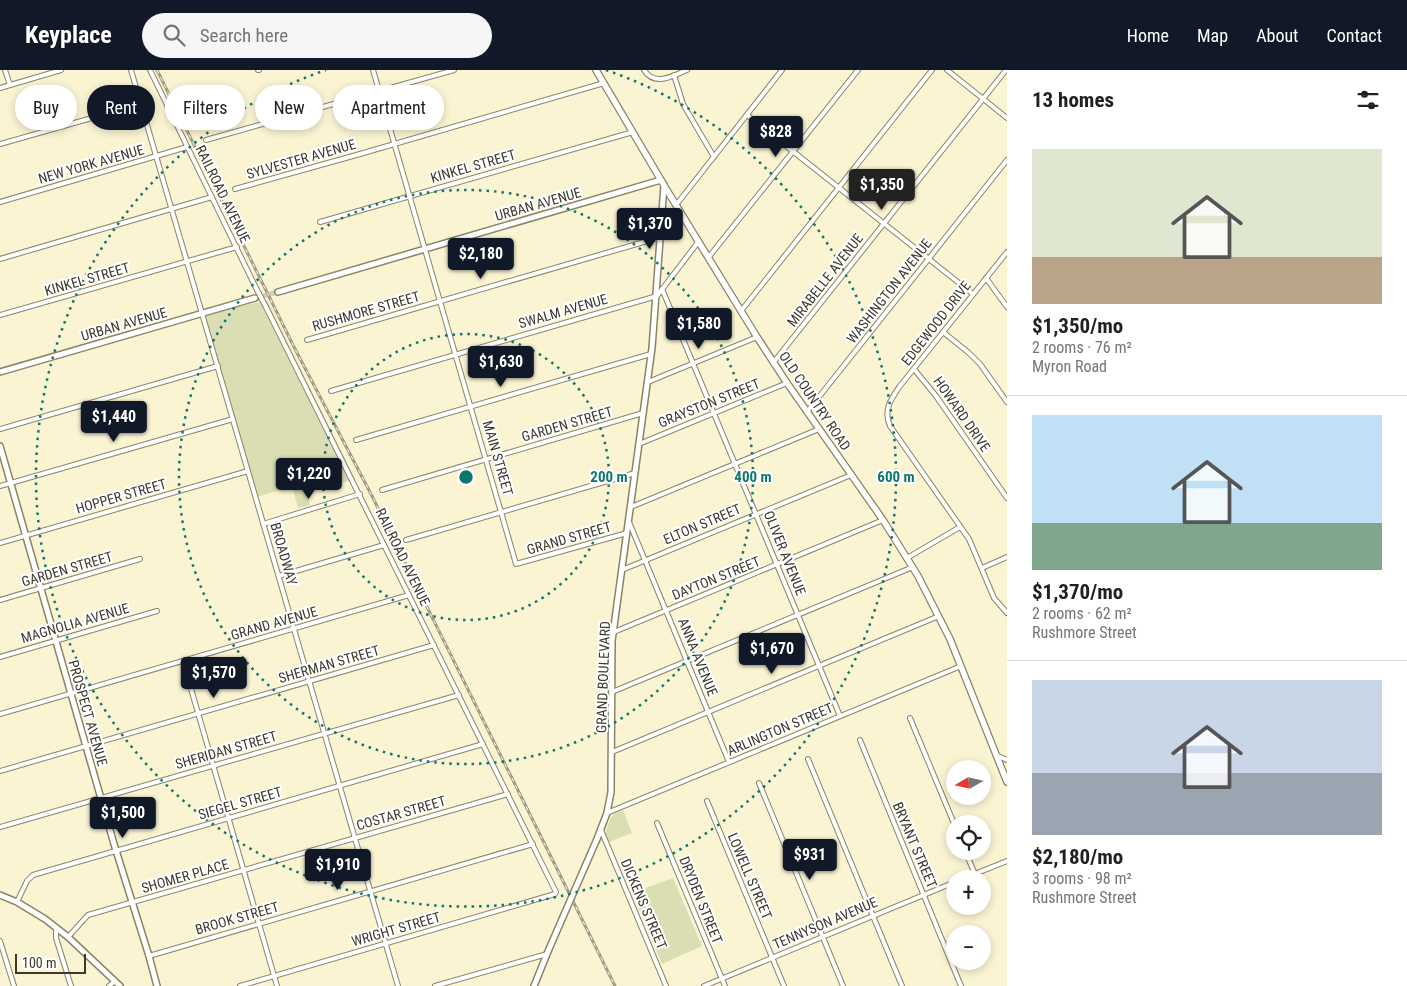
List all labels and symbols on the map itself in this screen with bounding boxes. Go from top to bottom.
pin: $828 [746,116,806,158]
street label: SYLVESTER AVENUE [245,136,357,182]
street label: NEW YORK AVENUE [36,141,146,187]
street label: RAILROAD AVENUE [192,143,254,245]
street label: KINKEL STREET [429,146,517,186]
pin: $1,350 [841,168,923,211]
street label: URBAN AVENUE [493,184,583,224]
pin: $1,370 [609,208,691,250]
street label: MIRABELLE AVENUE [784,230,866,330]
street label: WASHINGTON AVENUE [843,236,935,346]
pin: $2,180 [440,238,522,280]
street label: KINKEL STREET [43,259,131,299]
street label: EDGEWOOD DRIVE [898,278,974,368]
street label: RUSHMORE STREET [310,288,422,334]
street label: SWALM AVENUE [517,291,609,331]
street label: URBAN AVENUE [79,304,169,344]
pin: $1,580 [658,308,740,350]
pin: $1,630 [460,346,542,388]
street label: OLD COUNTRY ROAD [776,349,854,453]
street label: HOWARD DRIVE [930,373,994,455]
street label: GRAYSTON STREET [656,375,762,431]
pin: $1,440 [73,400,155,443]
street label: GARDEN STREET [520,403,614,445]
street label: MAIN STREET [480,419,516,497]
pin: $1,220 [268,458,350,500]
centre of rings [457,468,475,486]
text: 200 m [590,468,628,486]
text: 400 m [734,468,772,486]
text: 600 m [877,468,915,486]
street label: HOPPER STREET [74,475,168,517]
street label: ELTON STREET [661,501,743,547]
street label: RAILROAD AVENUE [372,506,434,608]
street label: OLIVER AVENUE [761,508,809,598]
street label: GRAND STREET [525,518,613,558]
street label: BROADWAY [267,521,301,588]
street label: GARDEN STREET [20,548,114,590]
street label: DAYTON STREET [670,553,762,603]
street label: MAGNOLIA AVENUE [19,600,131,646]
street label: GRAND AVENUE [229,603,319,643]
street label: ANNA AVENUE [675,616,721,698]
street label: GRAND BOULEVARD [593,621,613,733]
pin: $1,670 [731,632,813,675]
street label: SHERMAN STREET [277,642,381,686]
pin: $1,570 [173,656,255,699]
street label: PROSPECT AVENUE [65,658,111,768]
street label: ARLINGTON STREET [725,699,835,759]
street label: SHERIDAN STREET [173,728,279,772]
north arrow [946,760,991,805]
street label: SIEGEL STREET [196,783,284,823]
street label: COSTAR STREET [354,793,448,833]
pin: $1,500 [82,796,164,839]
street label: BRYANT STREET [890,800,940,890]
street label: LOWELL STREET [725,830,775,922]
pin: $931 [780,838,840,881]
pin: $1,910 [297,848,379,891]
street label: DRYDEN STREET [676,854,726,946]
street label: SHOMER PLACE [140,856,230,896]
street label: DICKENS STREET [618,856,670,952]
street label: TENNYSON AVENUE [770,894,880,952]
street label: BROOK STREET [193,898,281,938]
street label: WRIGHT STREET [350,909,442,949]
scale bar [15,951,86,974]

